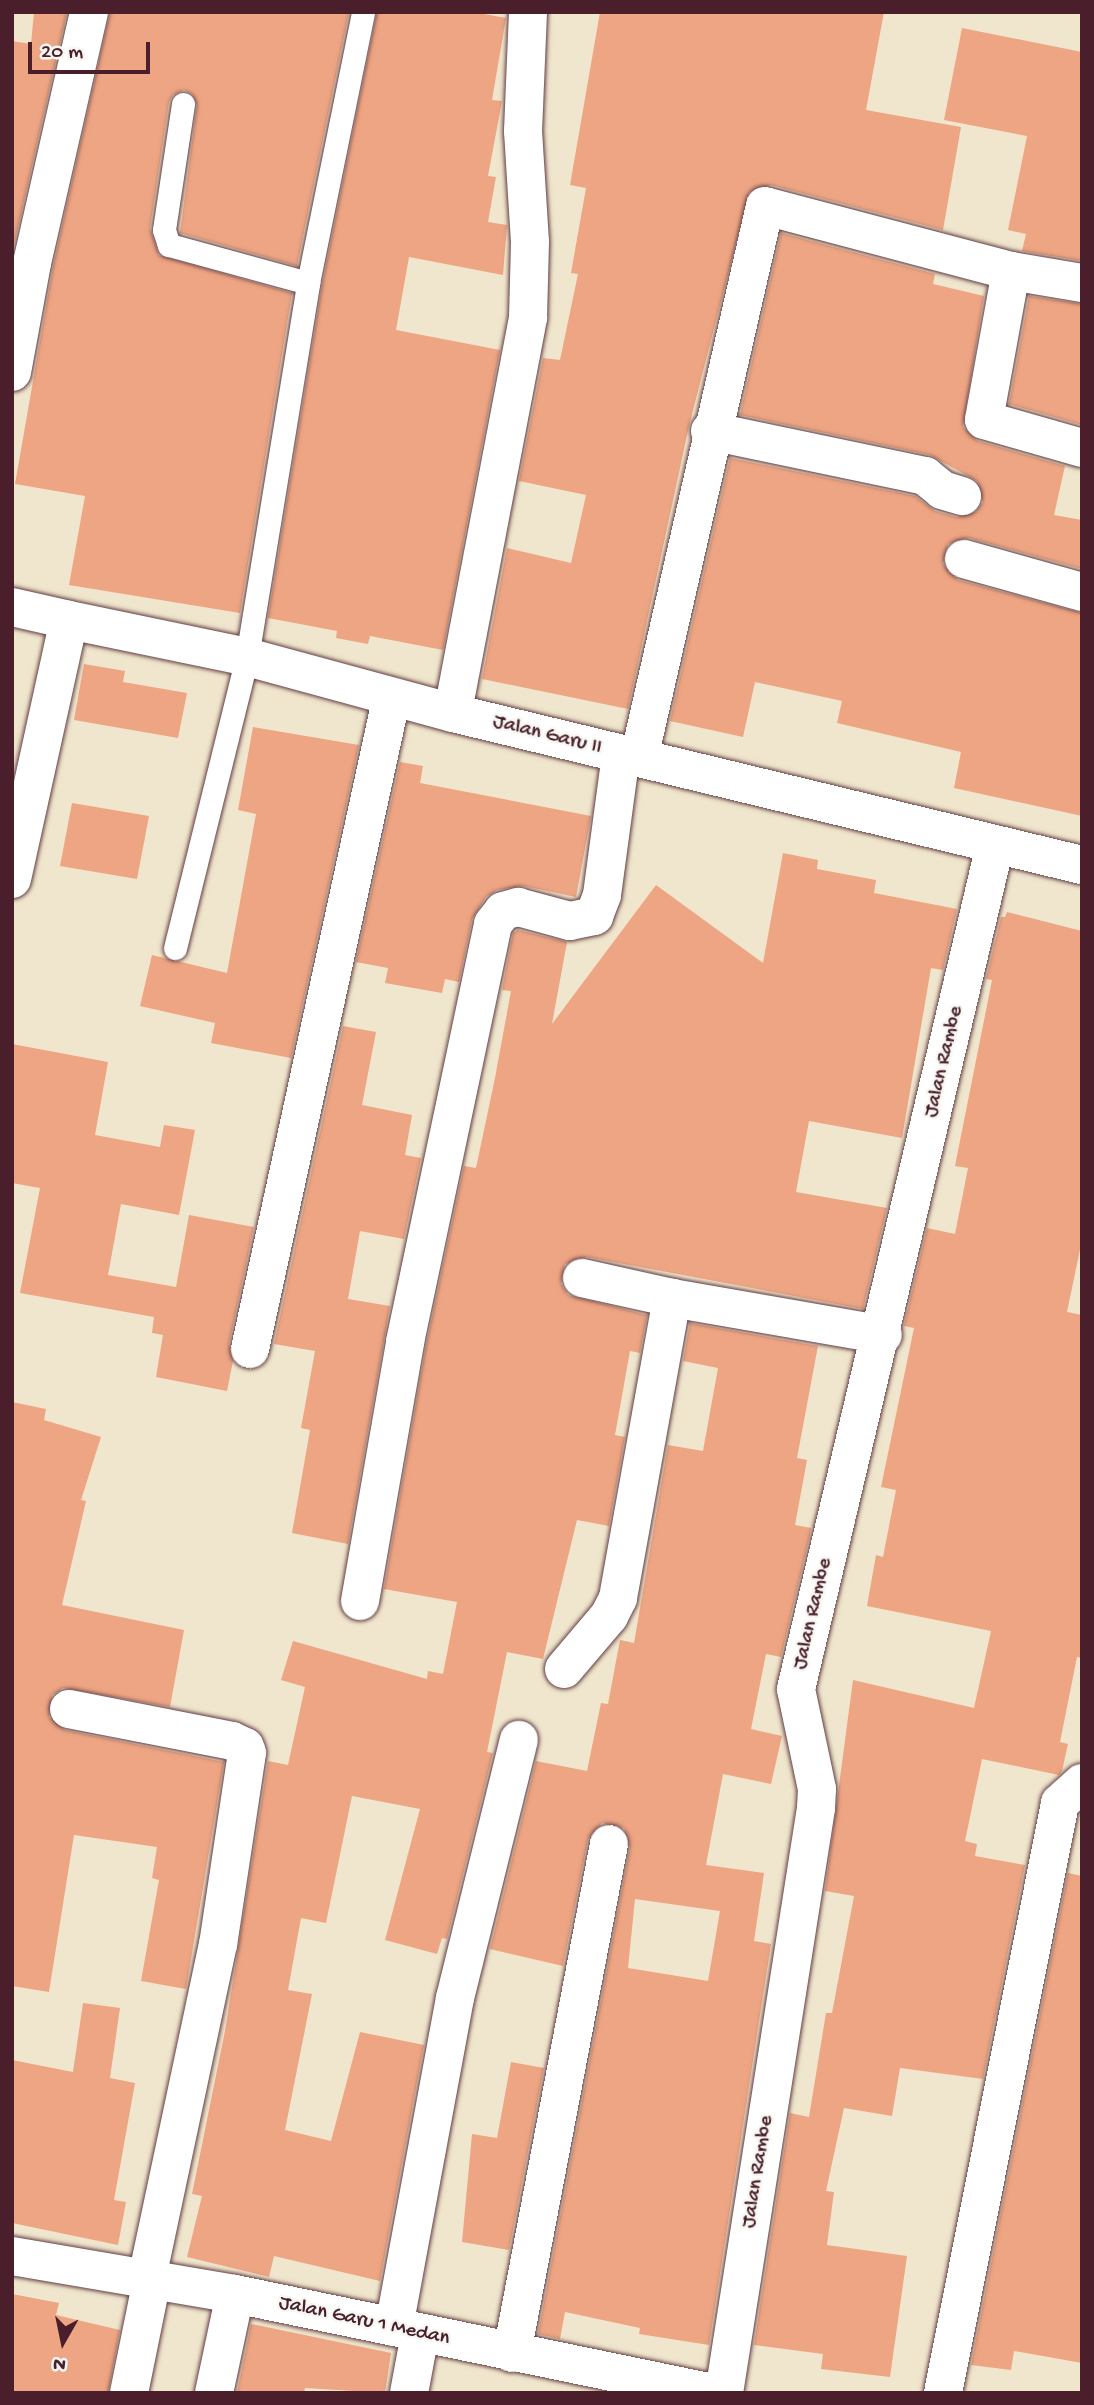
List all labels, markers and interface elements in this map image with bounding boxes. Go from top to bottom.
scale bar [32,28,154,72]
text: 20 m [41,41,83,66]
street label: Jalan Garu II [490,710,604,762]
street label: Jalan Rambe [920,1004,970,1120]
street label: Jalan Rambe [789,1556,839,1672]
street label: Jalan Rambe [738,2114,780,2230]
street label: Jalan Garu 1 Medan [276,2292,452,2352]
north arrow [28,2307,98,2377]
text: N [52,2351,68,2376]

